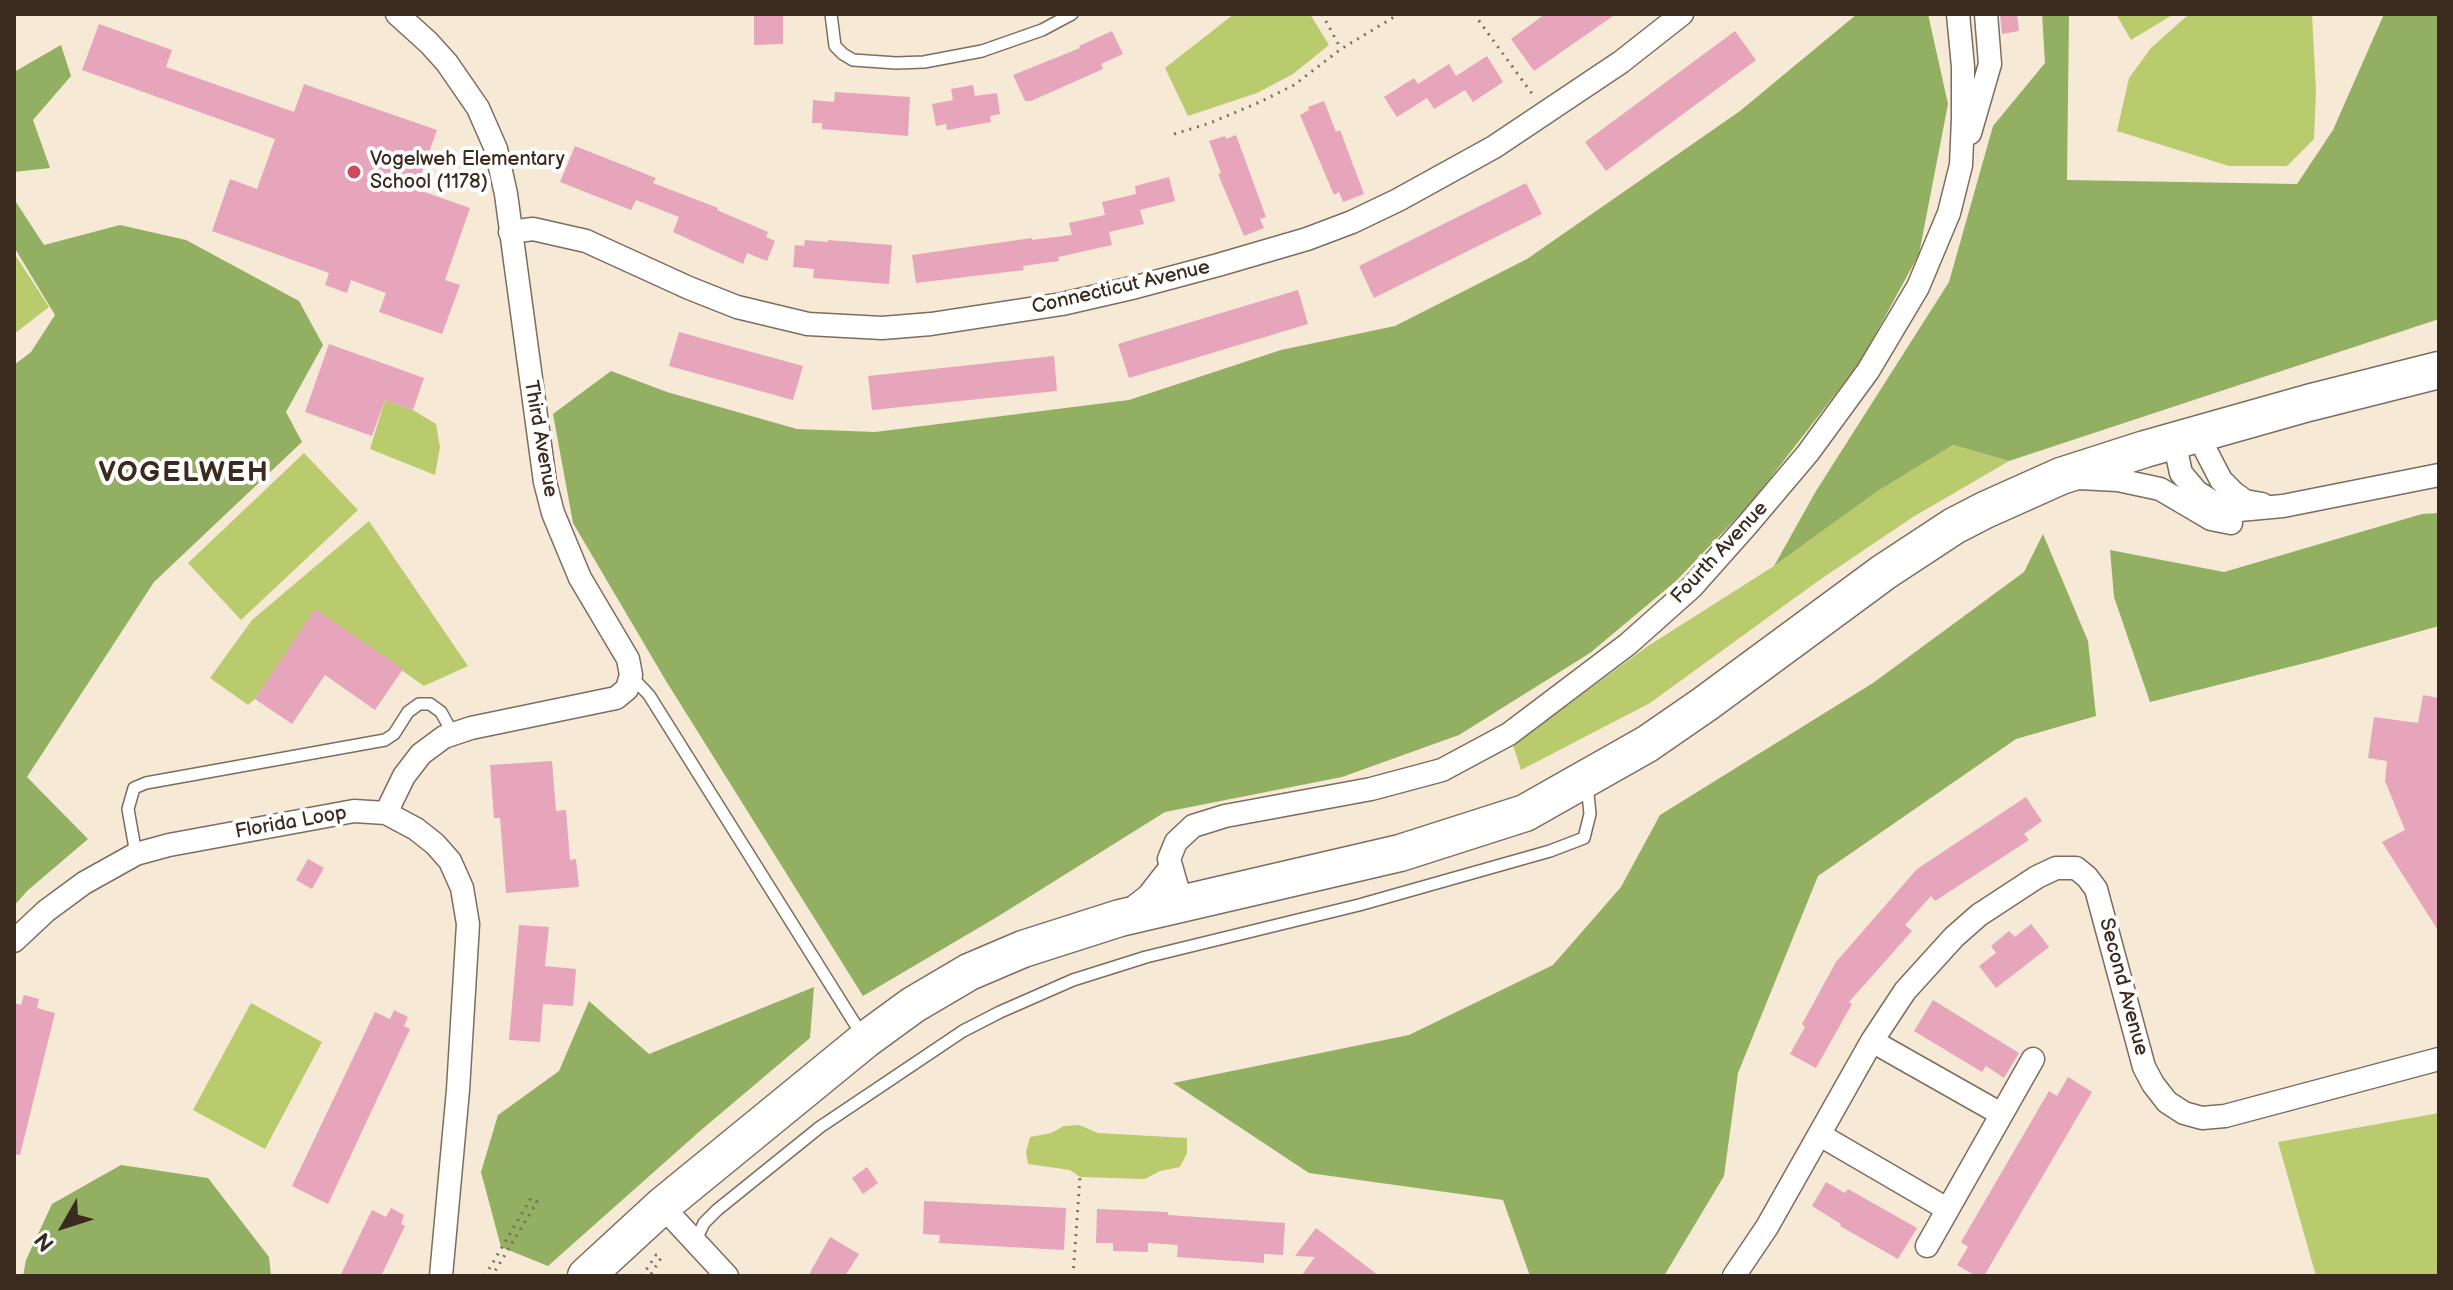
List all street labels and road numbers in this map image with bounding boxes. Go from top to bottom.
street label: Connecticut Avenue [1030,256,1212,320]
street label: Third Avenue [518,379,562,499]
street label: Fourth Avenue [1667,497,1773,609]
street label: Florida Loop [233,801,349,845]
street label: Second Avenue [2093,916,2153,1058]

